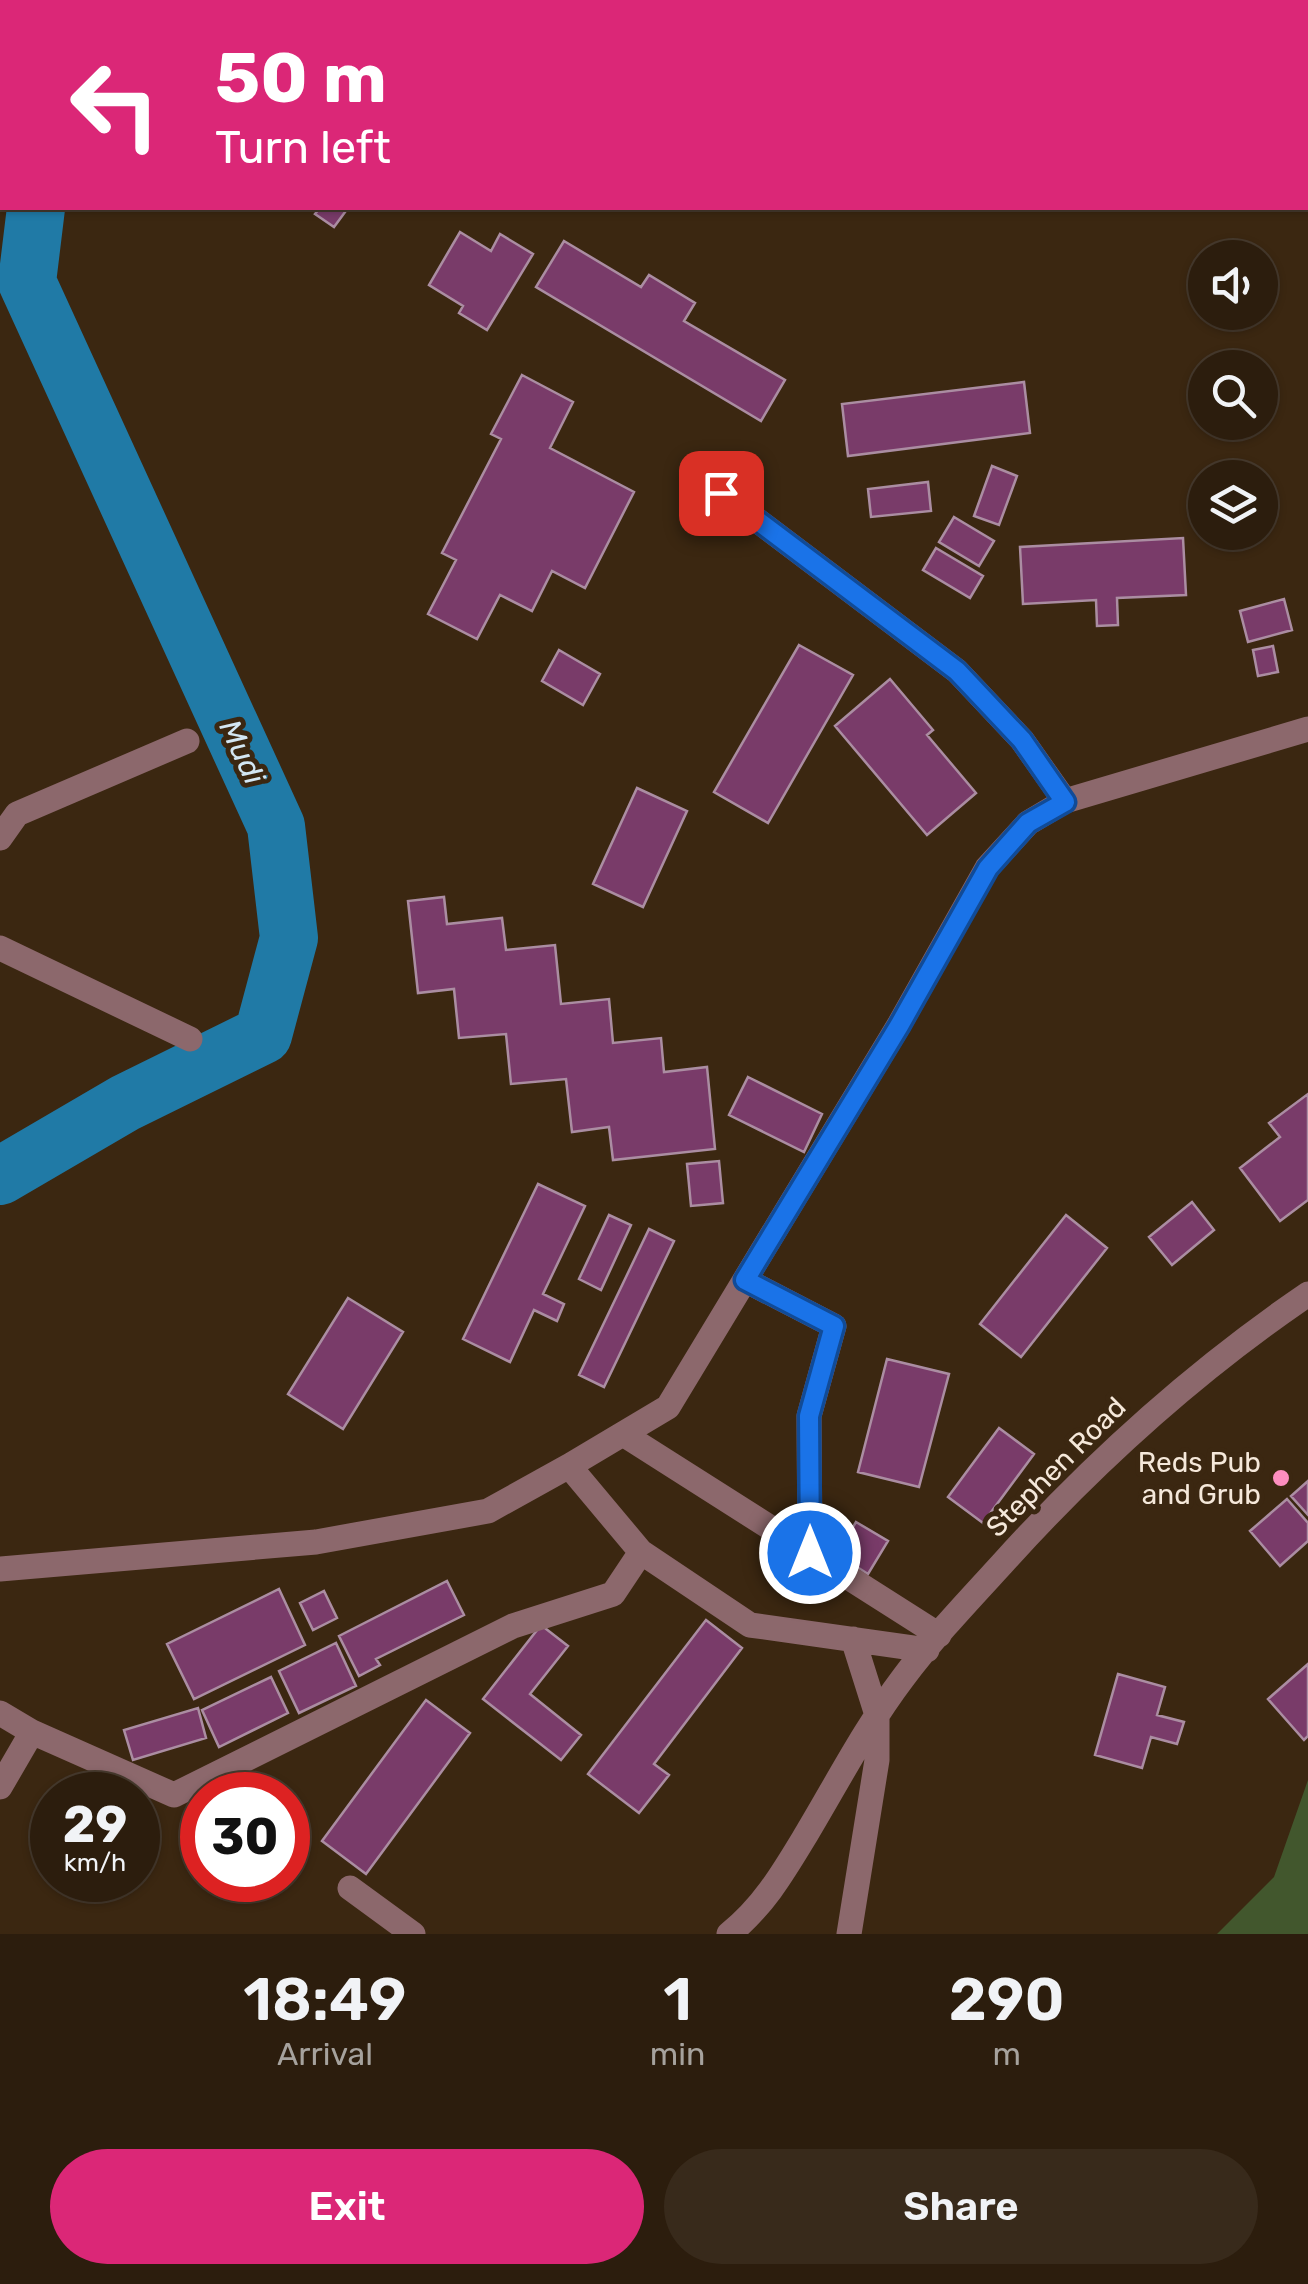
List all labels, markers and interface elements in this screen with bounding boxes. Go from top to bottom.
text: 50 m [215,37,387,120]
icon: left [50,40,180,170]
text: Turn left [215,121,391,174]
map controls [1188,240,1278,550]
button: sound [1188,240,1278,330]
button: search [1188,350,1278,440]
pin [679,451,764,536]
button: layers [1188,460,1278,550]
icon: arrive [694,466,749,521]
water label: Mudi [212,714,273,791]
street label: Stephen Road [979,1390,1133,1544]
place label: Reds Pub and Grub [1138,1446,1261,1511]
marker: Reds Pub and Grub [1270,1467,1292,1489]
position arrow [758,1501,862,1605]
speed limit sign: 30 [180,1772,310,1902]
text: 29 [63,1795,127,1855]
text: km/h [64,1848,126,1877]
text: 18:49 [243,1964,407,2035]
text: 1 [663,1964,692,2035]
text: 290 [949,1964,1065,2035]
text: Arrival [277,2035,373,2073]
text: min [650,2035,705,2073]
text: m [992,2035,1021,2073]
button: Exit [50,2149,644,2264]
button: Share [664,2149,1258,2264]

